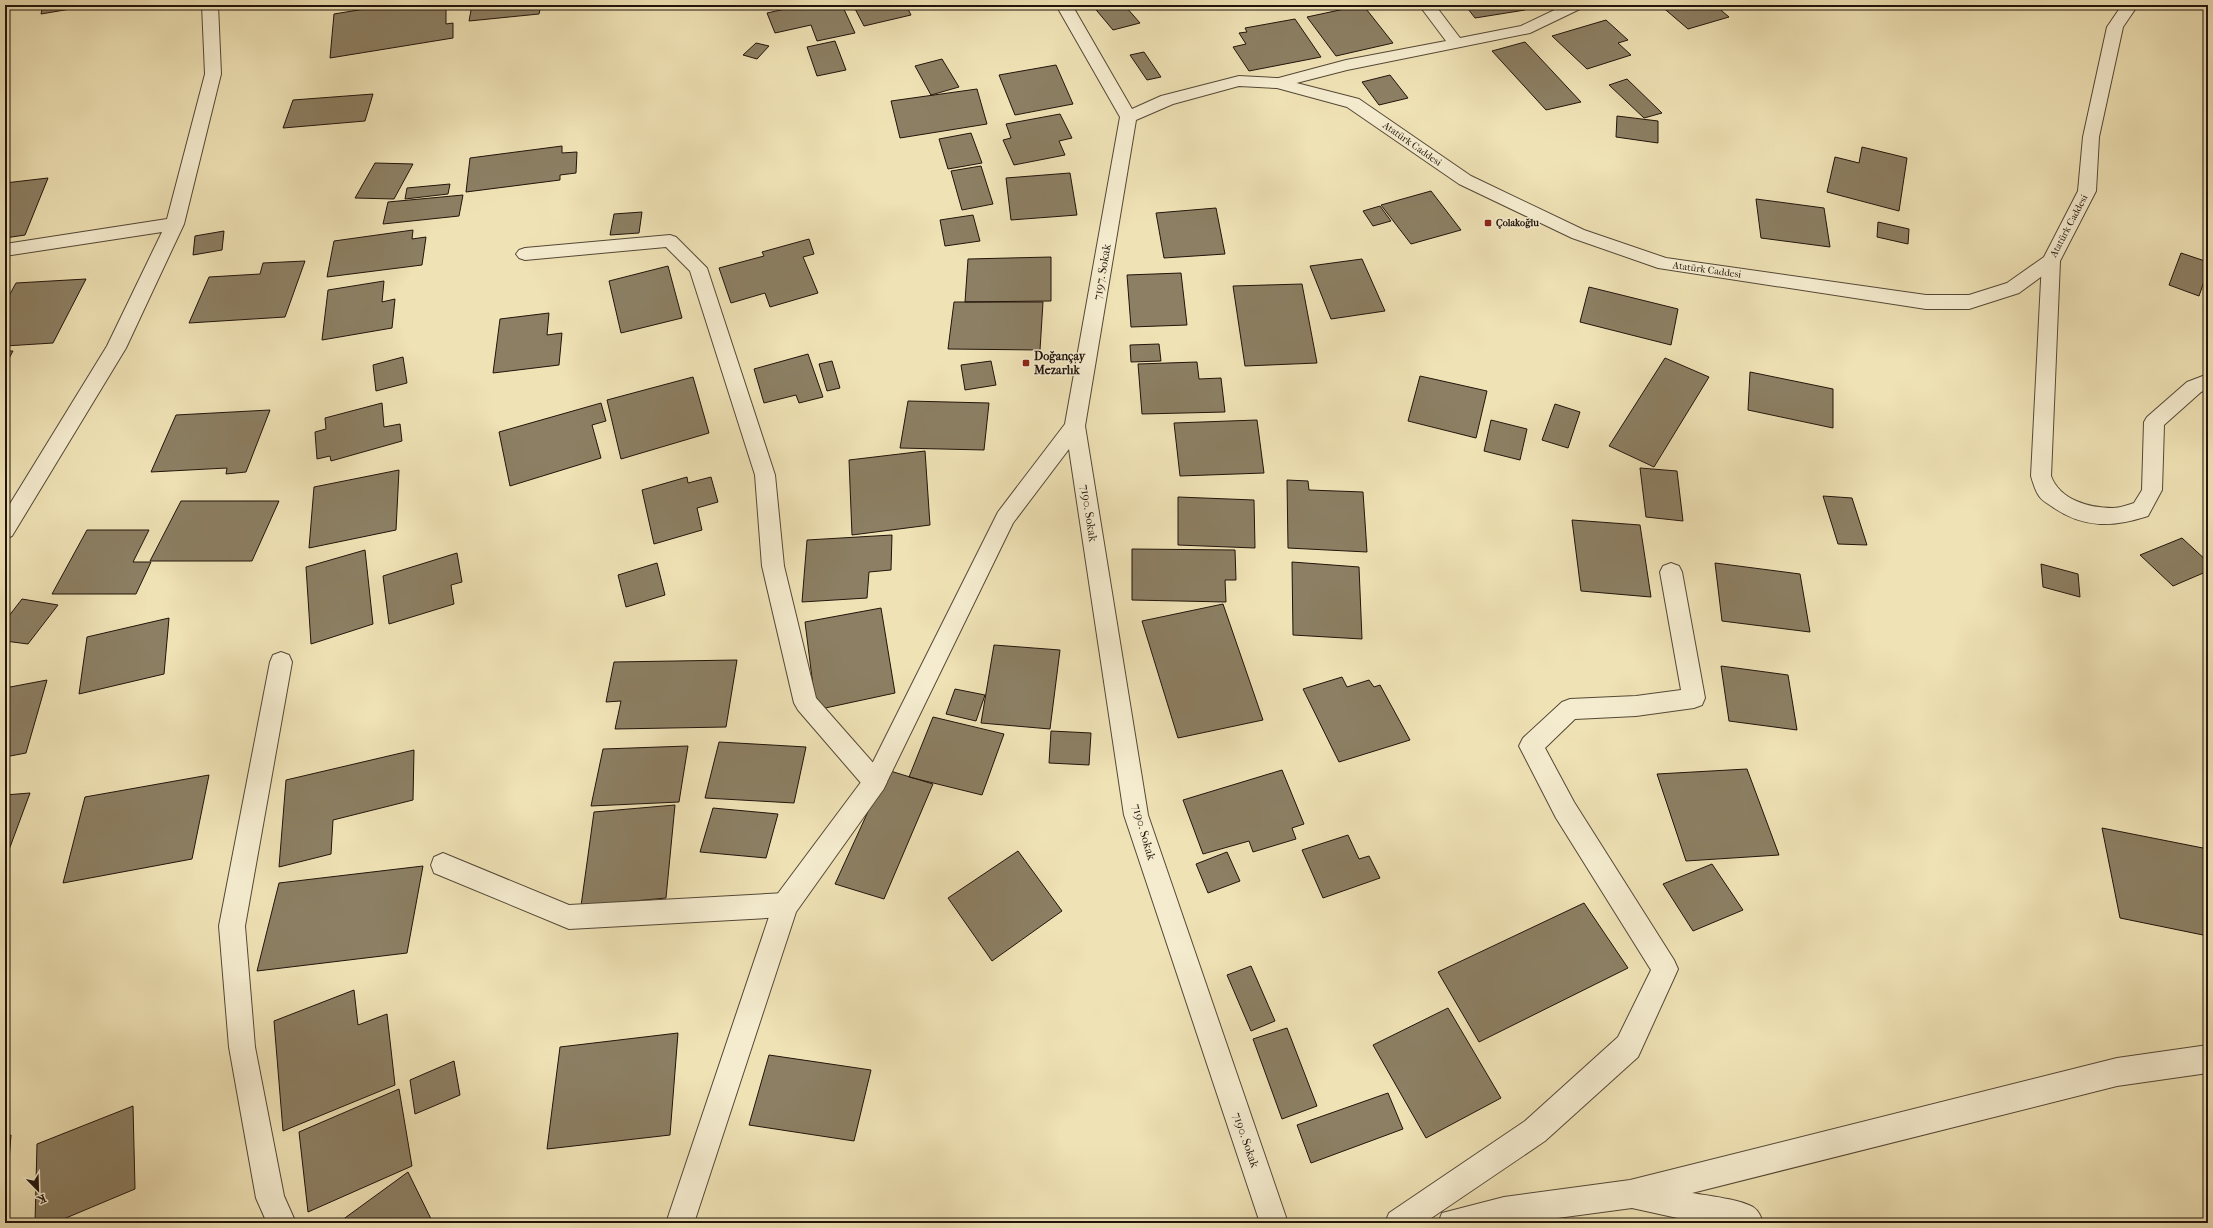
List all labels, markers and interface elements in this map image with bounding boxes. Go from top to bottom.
street label: Atatürk Caddesi [1379,119,1444,169]
street label: Atatürk Caddesi [2047,193,2091,260]
place label: Çolakoğlu [1496,217,1539,230]
marker: Çolakoğlu [1483,218,1493,228]
street label: 7197. Sokak [1090,242,1114,301]
street label: Atatürk Caddesi [1671,259,1742,281]
place label: Doğançay Mezarlık [1033,349,1086,377]
marker: Doğançay Mezarlık [1021,358,1031,368]
street label: 7190. Sokak [1078,483,1101,544]
street label: 7190. Sokak [1129,802,1159,863]
street label: 7190. Sokak [1230,1110,1262,1170]
north arrow [18,1170,58,1210]
text: K [35,1191,48,1207]

